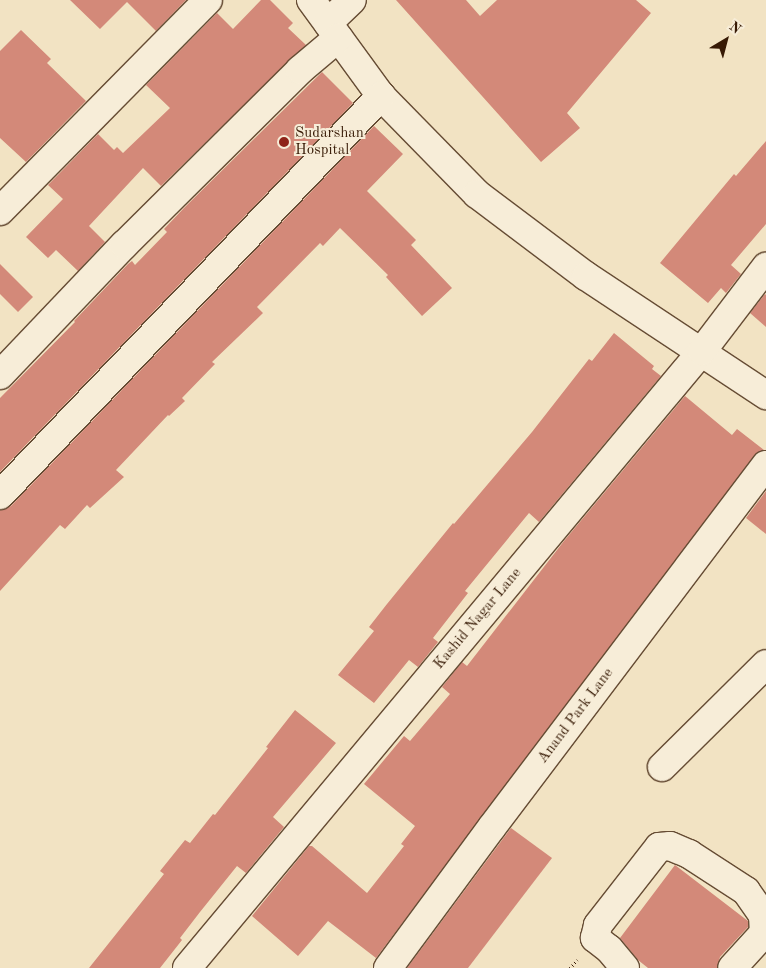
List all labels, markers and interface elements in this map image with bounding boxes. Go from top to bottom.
north arrow [701,15,751,65]
text: N [727,19,744,37]
place label: Sudarshan Hospital [295,124,364,159]
marker: Sudarshan Hospital [277,135,291,149]
street label: Kashid Nagar Lane [430,565,526,673]
street label: Anand Park Lane [534,665,618,767]

